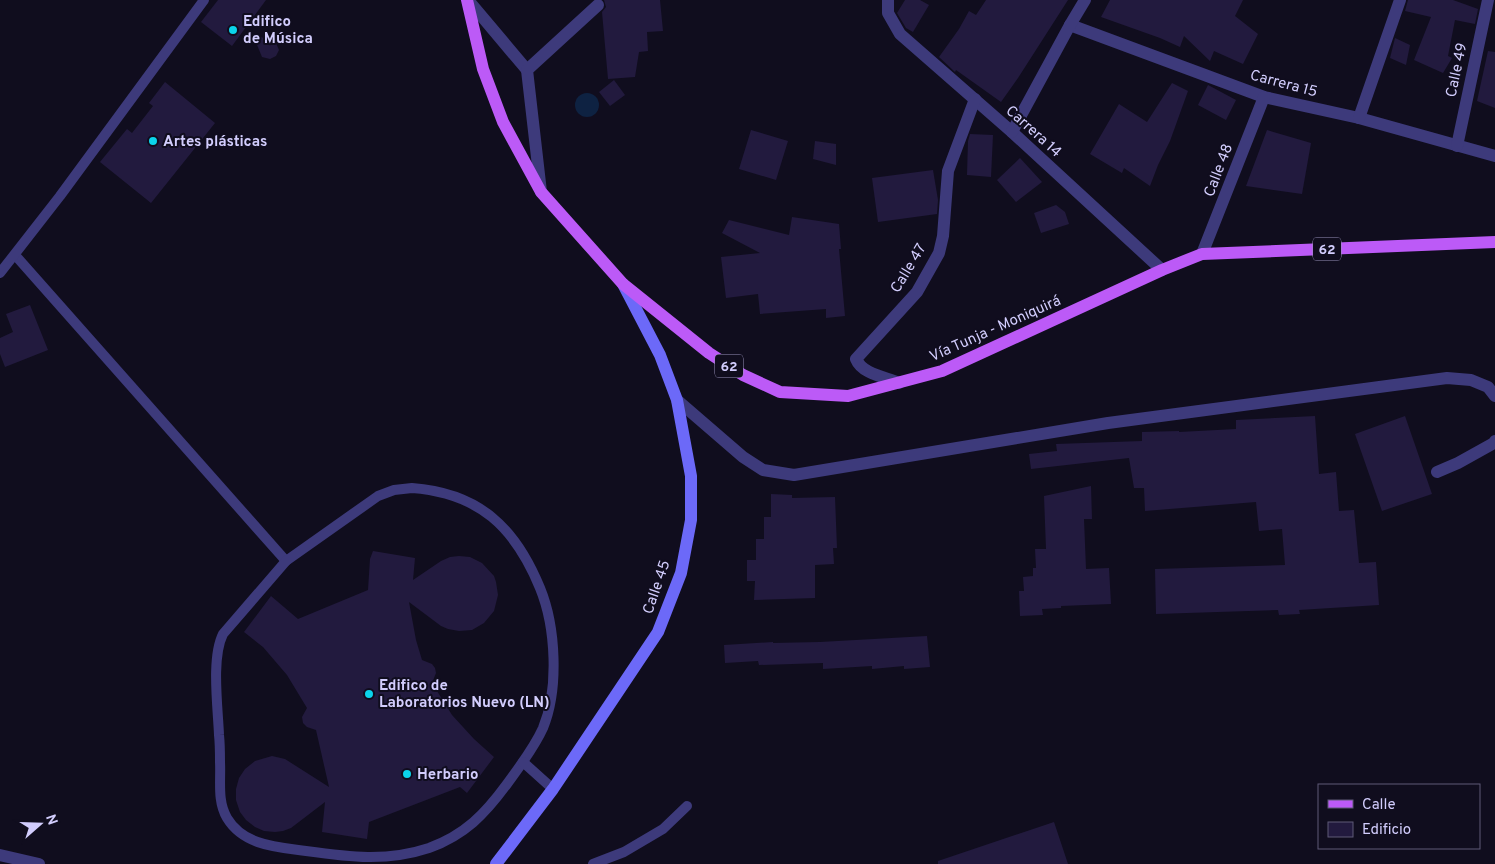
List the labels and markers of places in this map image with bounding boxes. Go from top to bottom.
place label: Edifico de Música [243,13,313,49]
marker: Edifico de Música [227,24,239,36]
place label: Artes plásticas [163,133,267,152]
marker: Artes plásticas [147,135,159,147]
place label: Edifico de Laboratorios Nuevo (LN) [379,677,550,713]
marker: Edifico de Laboratorios Nuevo (LN) [363,688,375,700]
place label: Herbario [417,766,478,785]
marker: Herbario [401,768,413,780]

